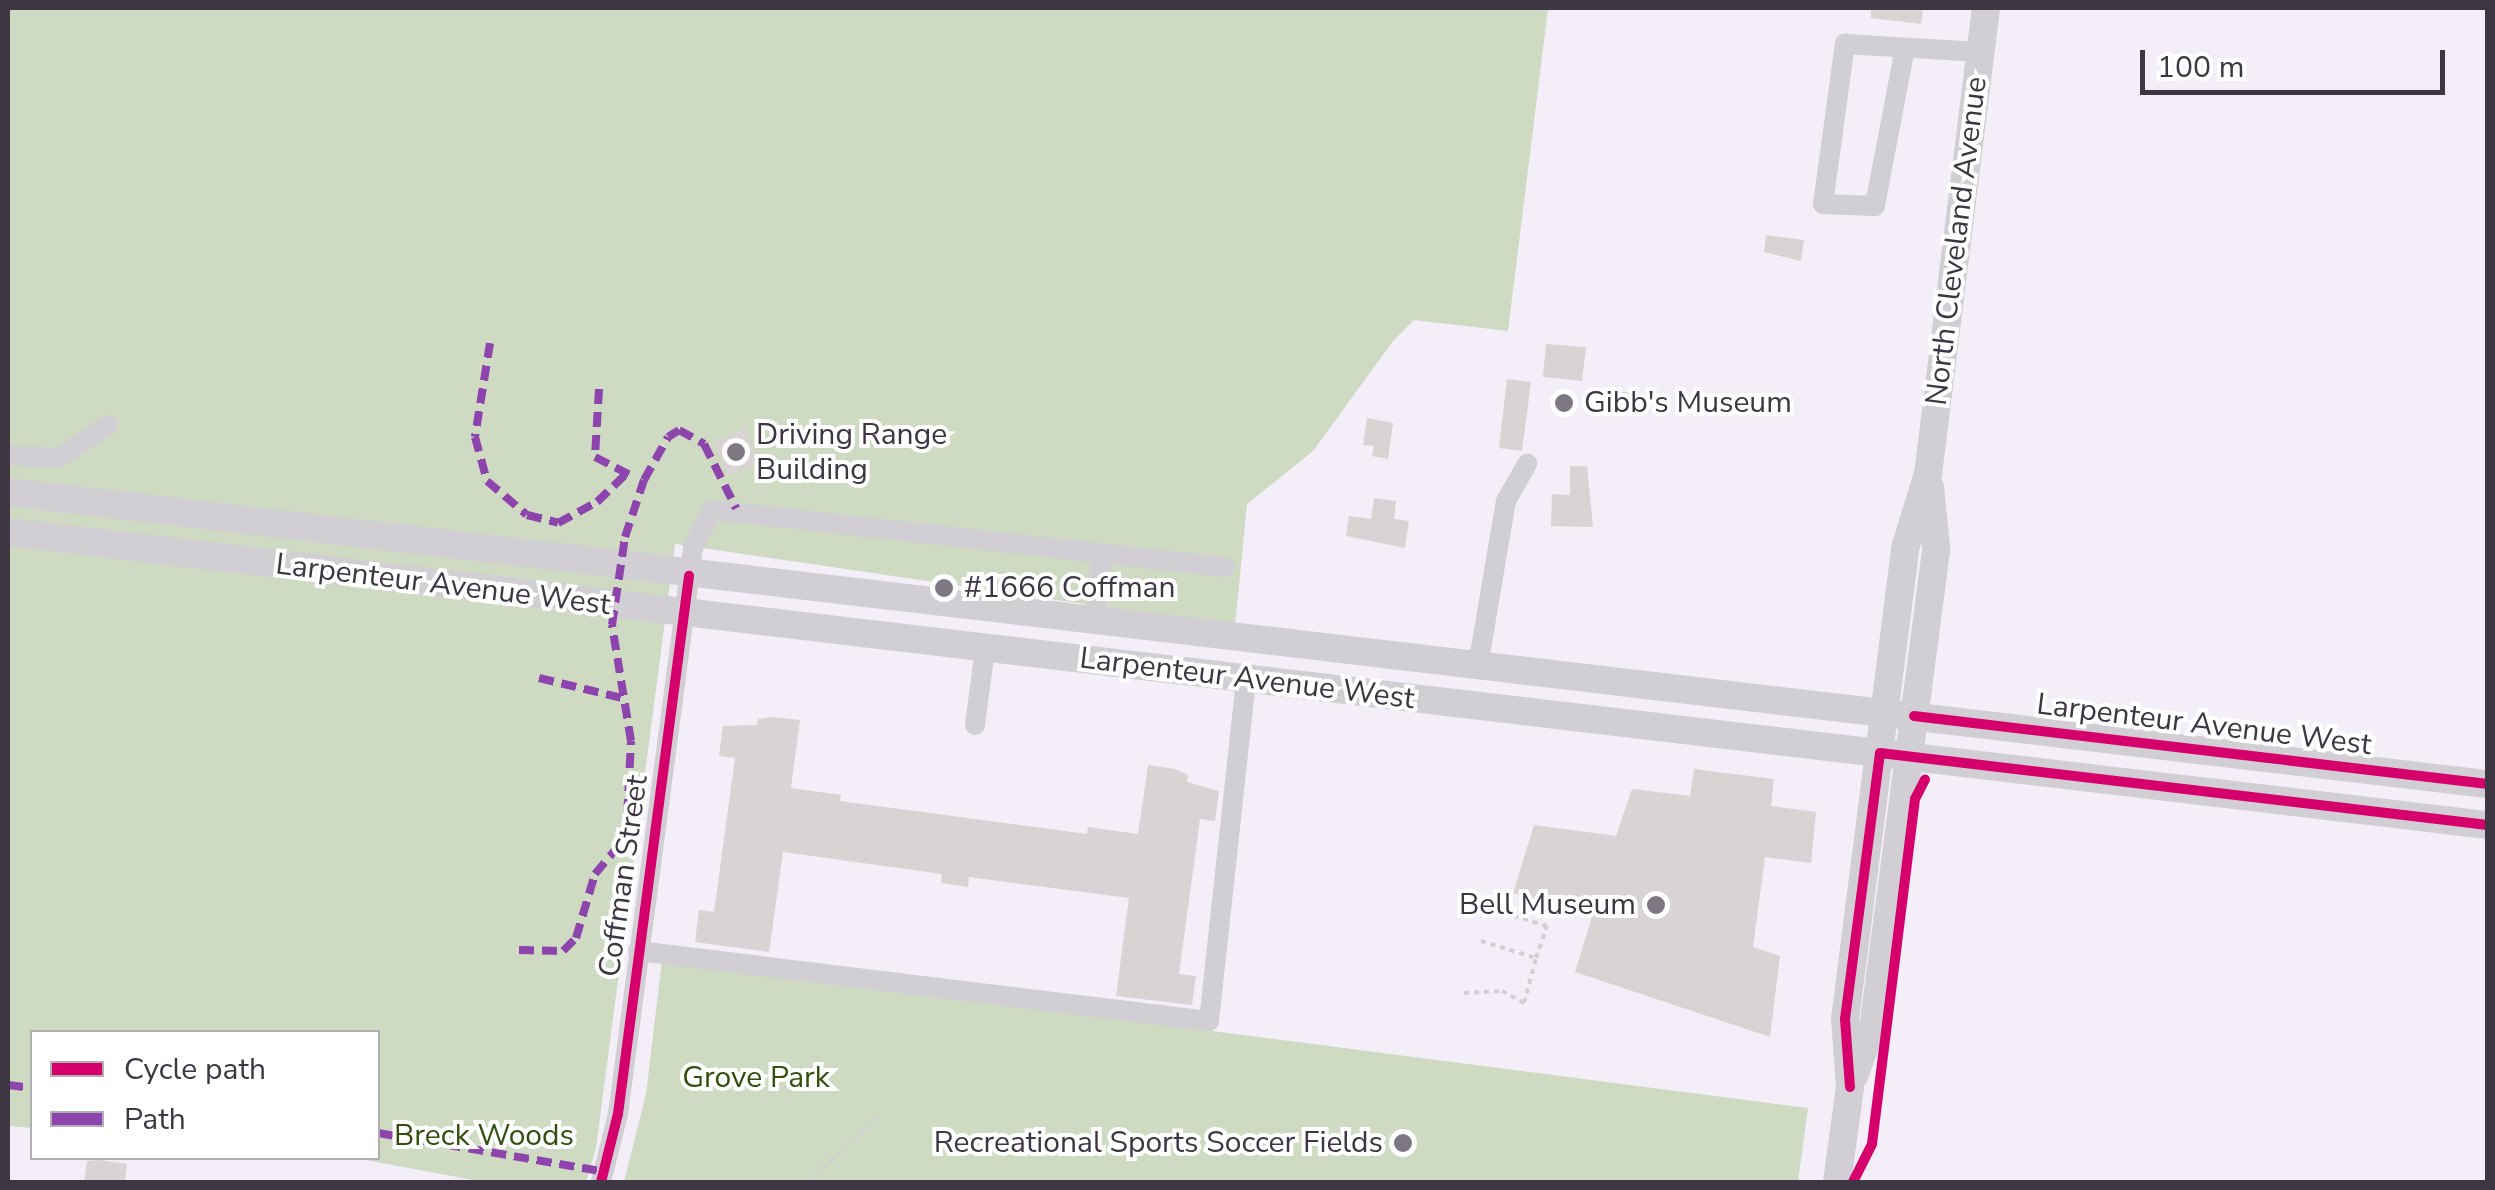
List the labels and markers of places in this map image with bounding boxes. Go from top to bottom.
place label: Gibb's Museum [1584,385,1792,421]
marker: Gibb's Museum [1553,392,1575,414]
place label: Driving Range Building [756,417,947,488]
marker: Driving Range Building [725,441,747,463]
place label: #1666 Coffman [964,570,1175,606]
marker: #1666 Coffman [933,577,955,599]
place label: Bell Museum [1459,887,1636,923]
marker: Bell Museum [1645,894,1667,916]
place label: Recreational Sports Soccer Fields [934,1125,1383,1161]
marker: Recreational Sports Soccer Fields [1392,1132,1414,1154]

